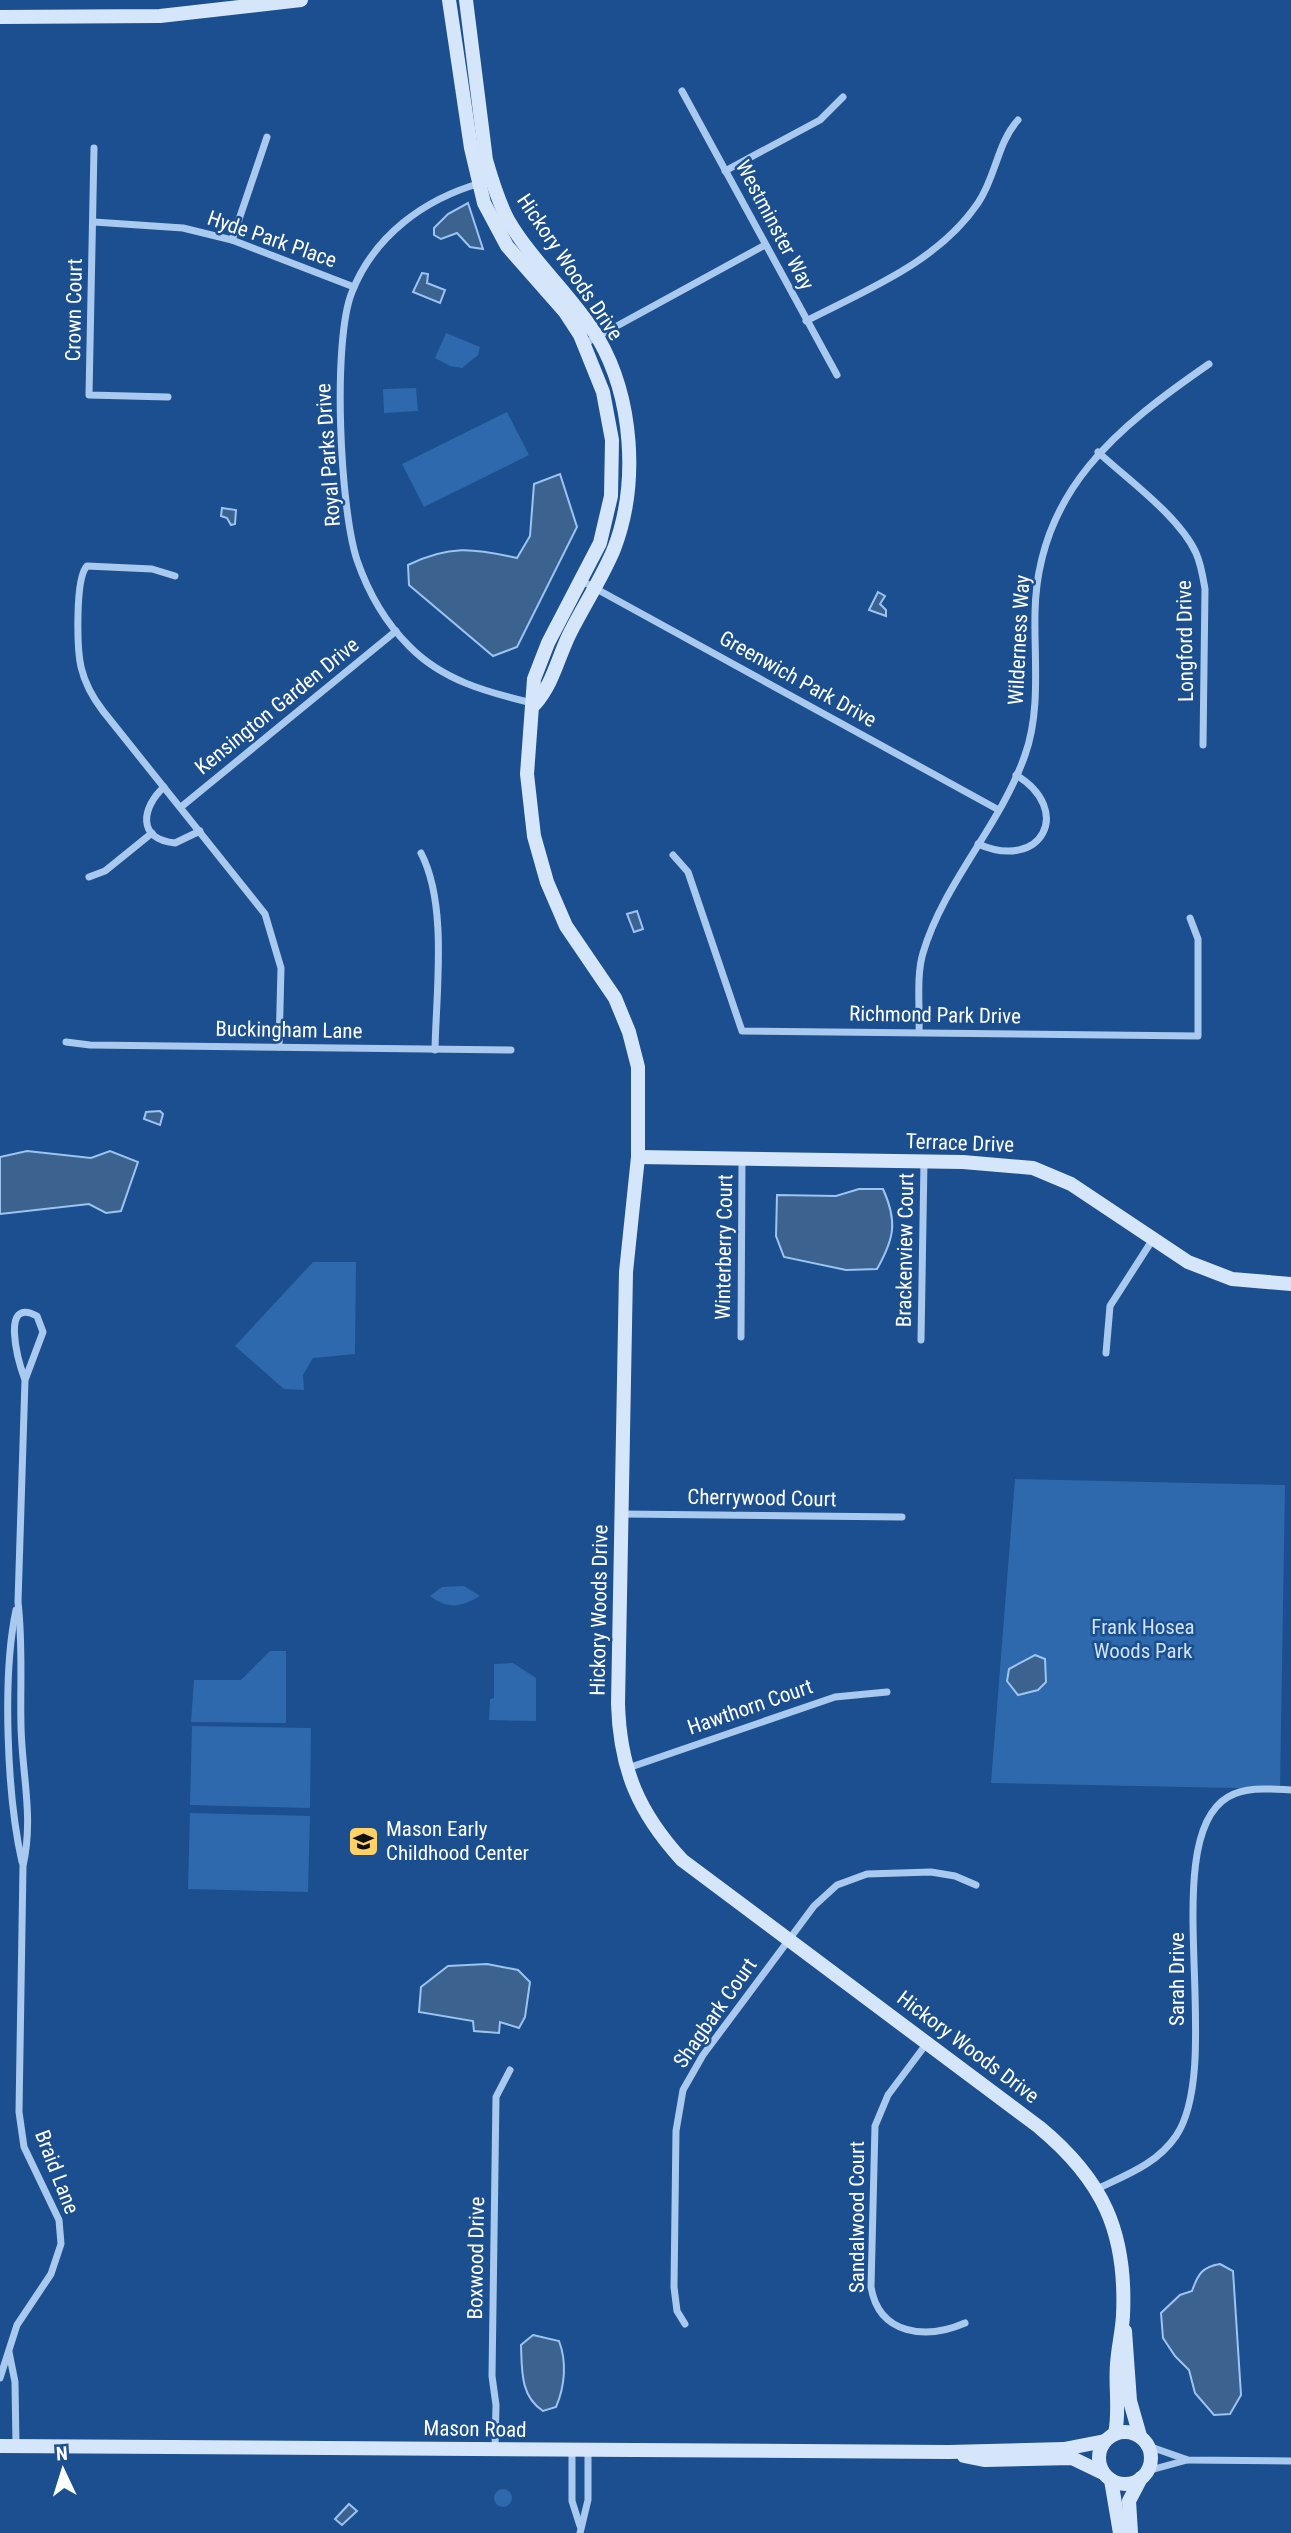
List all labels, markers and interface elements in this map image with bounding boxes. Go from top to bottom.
street label: Westminster Way [731,156,819,294]
street label: Hickory Woods Drive [512,189,628,345]
street label: Hyde Park Place [204,206,340,272]
street label: Crown Court [61,258,87,362]
street label: Royal Parks Drive [311,382,345,527]
street label: Wilderness Way [1004,574,1034,706]
street label: Longford Drive [1172,580,1198,702]
street label: Greenwich Park Drive [715,626,881,732]
street label: Kensington Garden Drive [190,633,364,779]
street label: Richmond Park Drive [849,1002,1021,1028]
street label: Buckingham Lane [215,1017,363,1043]
street label: Terrace Drive [905,1129,1015,1157]
street label: Brackenview Court [892,1173,918,1327]
street label: Winterberry Court [711,1174,737,1320]
street label: Cherrywood Court [687,1485,837,1511]
street label: Hickory Woods Drive [586,1524,612,1696]
park label: Frank Hosea Woods Park [1091,1615,1195,1663]
street label: Hawthorn Court [684,1674,816,1740]
place label: Mason Early Childhood Center [386,1817,529,1865]
school or university icon: Mason Early Childhood Center [346,1824,380,1858]
street label: Sarah Drive [1165,1932,1189,2026]
street label: Shagbark Court [668,1954,762,2072]
street label: Hickory Woods Drive [892,1986,1044,2108]
street label: Braid Lane [30,2127,84,2217]
street label: Sandalwood Court [845,2141,869,2293]
street label: Boxwood Drive [463,2196,489,2320]
street label: Mason Road [423,2416,527,2442]
north arrow [28,2435,98,2505]
text: N [55,2442,68,2465]

